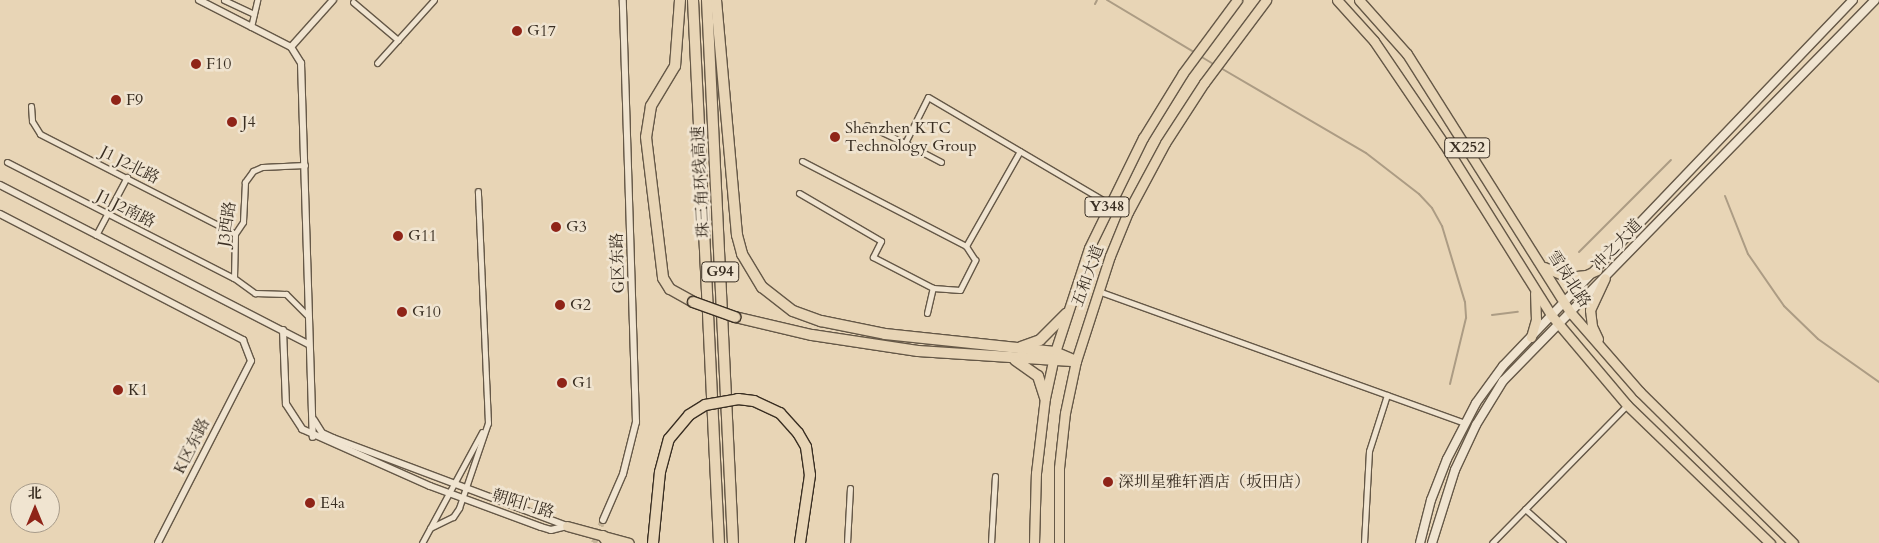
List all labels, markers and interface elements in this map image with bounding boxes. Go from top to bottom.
place label: G17 [527,21,556,41]
marker: G17 [511,25,523,37]
place label: F10 [206,54,232,74]
marker: F10 [190,58,202,70]
place label: F9 [126,90,143,110]
marker: F9 [110,94,122,106]
place label: J4 [242,112,256,132]
marker: J4 [226,116,238,128]
place label: Shenzhen KTC Technology Group [845,118,977,156]
street label: 珠三角环线高速 [688,126,714,238]
marker: Shenzhen KTC Technology Group [829,131,841,143]
road number: X252 [1443,136,1491,160]
street label: J1 J2北路 [97,142,163,188]
street label: J1 J2南路 [93,186,159,232]
road number: Y348 [1083,194,1131,220]
street label: J3西路 [214,200,240,248]
street label: 冲之大道 [1588,215,1646,275]
place label: G3 [566,217,587,237]
marker: G3 [550,221,562,233]
place label: G11 [408,226,437,246]
marker: G11 [392,230,404,242]
street label: G区东路 [607,232,629,294]
street label: 五和大道 [1068,243,1108,309]
street label: 雪岗北路 [1544,247,1594,311]
road number: G94 [700,260,740,284]
place label: G2 [570,295,591,315]
marker: G2 [554,299,566,311]
place label: G10 [412,302,441,322]
marker: G10 [396,306,408,318]
place label: G1 [572,373,593,393]
marker: G1 [556,377,568,389]
place label: K1 [128,380,148,400]
marker: K1 [112,384,124,396]
street label: K区东路 [170,415,214,477]
place label: 深圳星雅轩酒店（坂田店） [1118,472,1310,492]
marker: 深圳星雅轩酒店（坂田店） [1102,476,1114,488]
north arrow [10,483,60,533]
text: 北 [28,484,42,503]
street label: 朝阳门路 [490,485,556,523]
place label: E4a [320,493,345,513]
marker: E4a [304,497,316,509]

